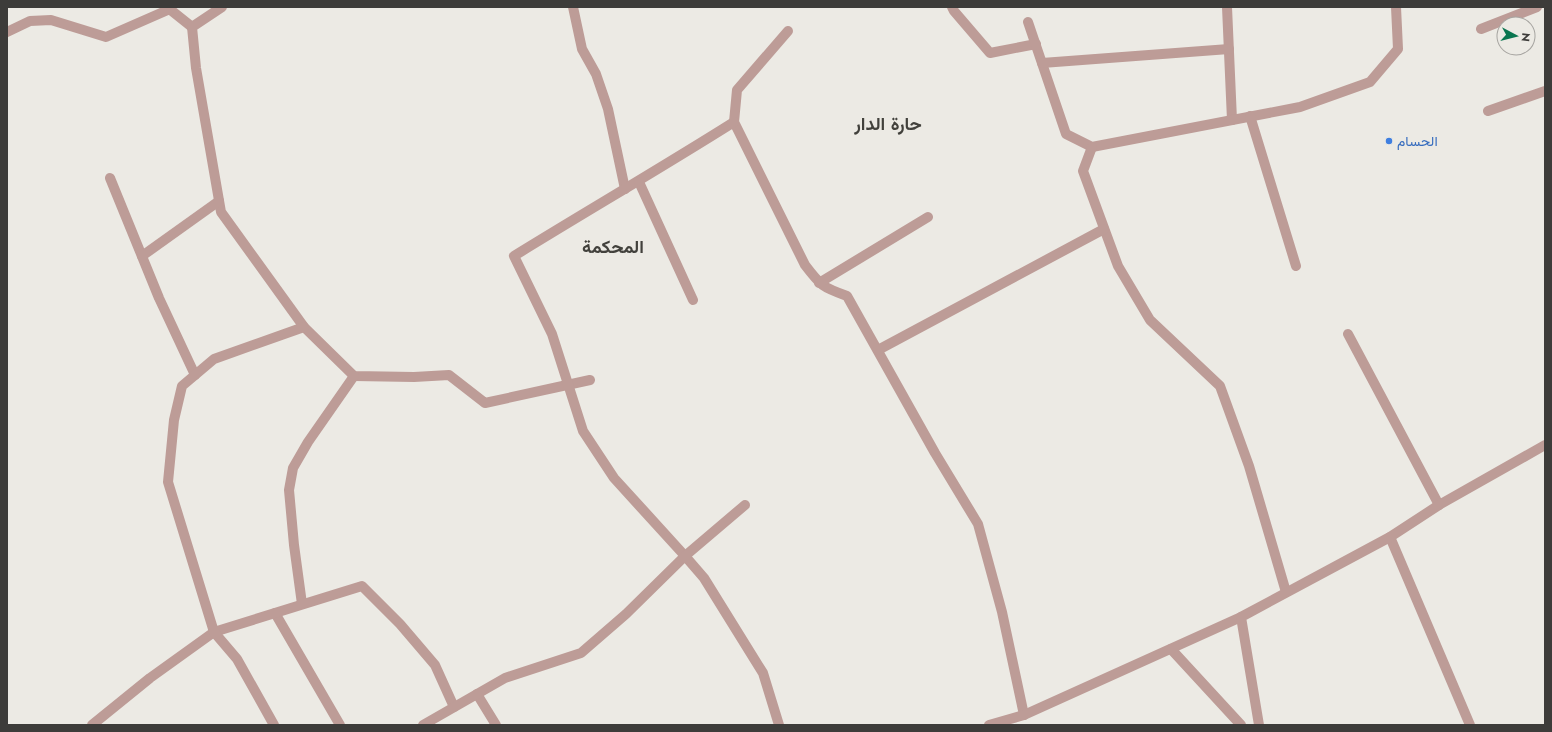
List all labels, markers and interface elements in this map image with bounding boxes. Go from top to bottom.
north arrow [1496,16,1536,56]
text: N [1517,32,1534,43]
district label: حارة الدار [853,111,922,137]
place label: الحسام [1397,131,1438,151]
marker: الحسام [1384,136,1394,146]
district label: المحكمة [582,234,644,260]

